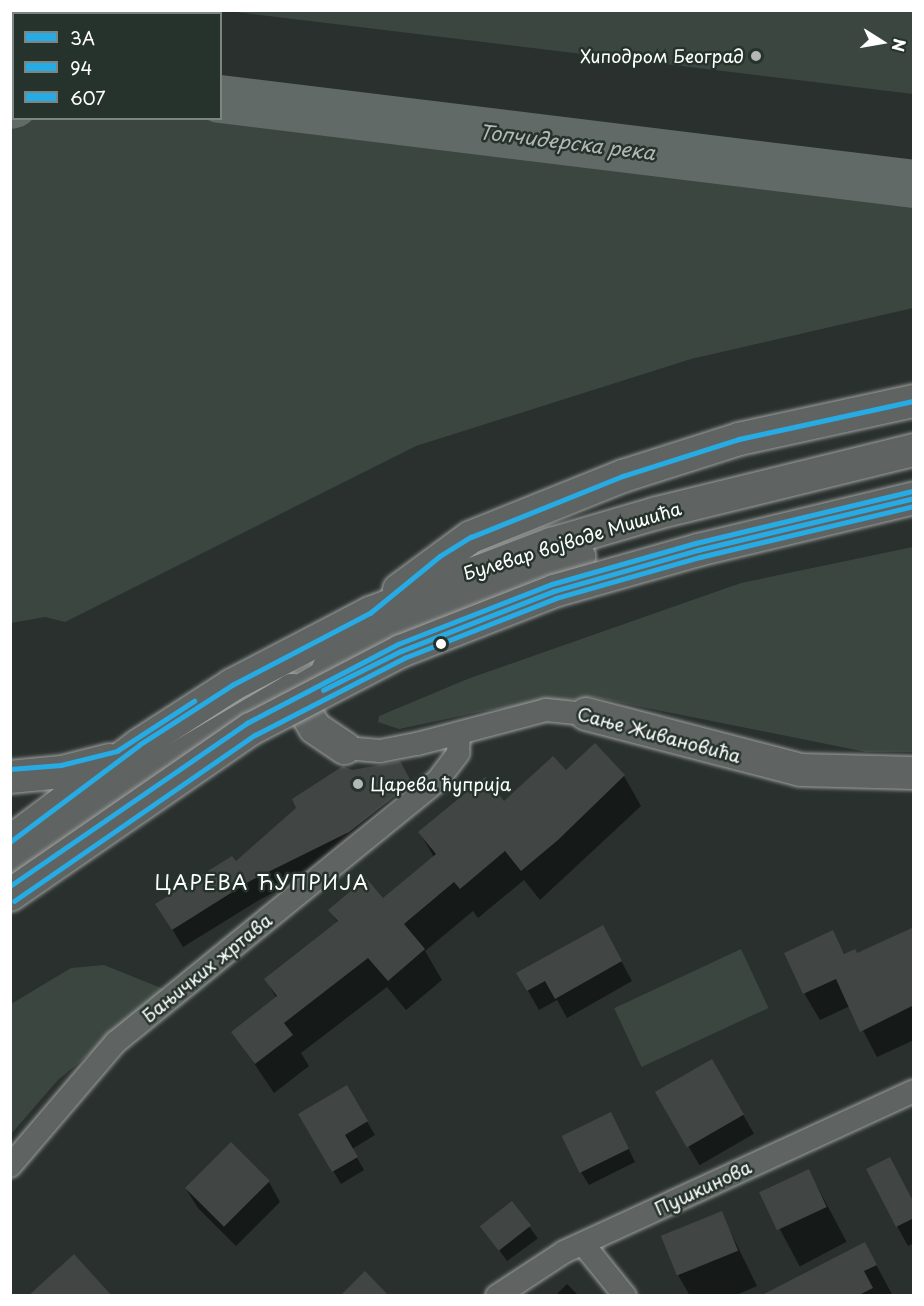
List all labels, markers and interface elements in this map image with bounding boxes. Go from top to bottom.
legend [12,12,222,120]
north arrow [852,12,912,72]
text: 3A [70,24,95,51]
text: N [887,37,913,54]
place label: Хиподром Београд [580,45,744,67]
marker: Хиподром Београд [749,49,763,63]
text: 94 [70,54,92,81]
text: 607 [70,84,106,111]
water label: Топчидерска река [476,119,658,165]
street label: Булевар војводе Мишића [459,497,685,585]
unlabelled marker [435,638,447,650]
street label: Сање Живановића [574,703,744,767]
place label: Царева ћуприја [370,773,512,795]
marker: Царева ћуприја [351,777,365,791]
district label: ЦАРЕВА ЋУПРИЈА [155,870,369,894]
street label: Бањичких жртава [138,909,276,1027]
street label: Пушкинова [651,1156,755,1220]

